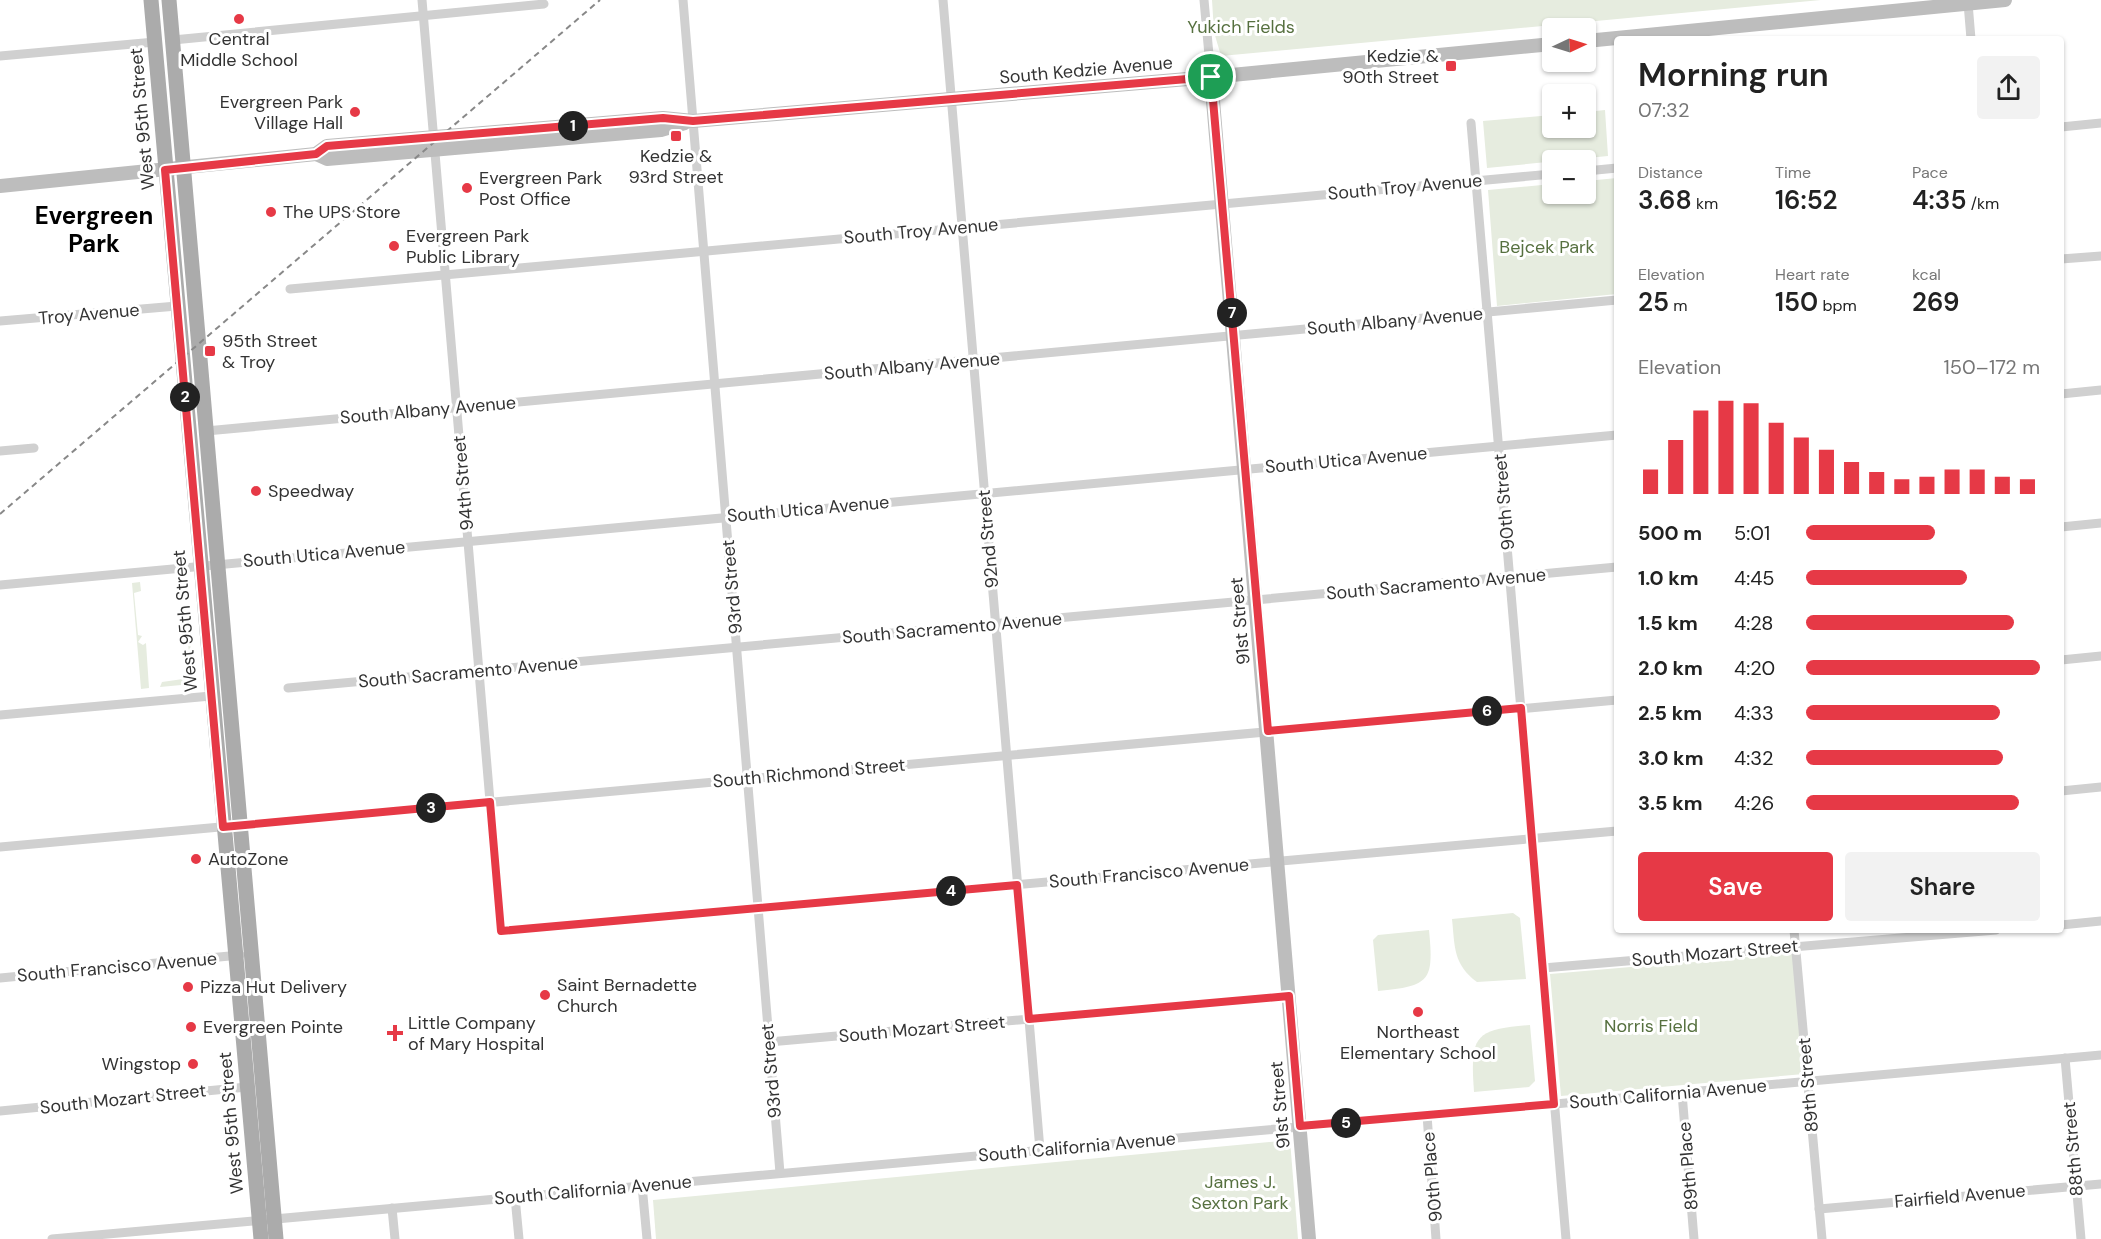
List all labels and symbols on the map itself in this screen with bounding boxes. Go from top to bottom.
marker: Central Middle School [232,12,246,26]
park label: Yukich Fields [1187,15,1295,39]
north arrow [1542,18,1596,72]
place label: Central Middle School [180,27,298,72]
place label: Kedzie & 90th Street [1342,44,1439,89]
street label: West 95th Street [124,47,160,191]
street label: South Kedzie Avenue [998,50,1174,90]
pin [1185,51,1236,102]
marker: Kedzie & 90th Street [1444,59,1458,73]
place label: Evergreen Park Village Hall [220,90,343,135]
marker: Evergreen Park Village Hall [348,105,362,119]
pin: 1 [558,111,588,141]
marker: Kedzie & 93rd Street [669,129,683,143]
place label: Kedzie & 93rd Street [628,144,724,189]
place label: Evergreen Park Post Office [479,166,602,211]
street label: South Troy Avenue [1327,168,1483,206]
marker: Evergreen Park Post Office [460,181,474,195]
district label: Evergreen Park [35,200,153,259]
place label: The UPS Store [283,200,400,224]
marker: The UPS Store [264,205,278,219]
street label: South Troy Avenue [843,212,999,250]
place label: Evergreen Park Public Library [406,224,529,269]
park label: Bejcek Park [1499,235,1595,259]
marker: Evergreen Park Public Library [387,239,401,253]
street label: Troy Avenue [37,298,141,330]
pin: 7 [1217,298,1247,328]
street label: South Albany Avenue [1306,301,1484,341]
place label: 95th Street & Troy [222,329,318,374]
marker: 95th Street & Troy [203,344,217,358]
street label: South Albany Avenue [823,346,1001,386]
pin: 2 [170,382,200,412]
street label: South Albany Avenue [339,390,517,430]
street label: 94th Street [447,434,479,532]
street label: South Utica Avenue [1264,441,1428,479]
street label: 90th Street [1488,453,1520,551]
place label: Speedway [268,479,354,503]
marker: Speedway [249,484,263,498]
street label: 92nd Street [972,489,1004,589]
street label: South Utica Avenue [726,490,890,528]
street label: South Utica Avenue [242,535,406,573]
street label: 93rd Street [716,539,748,635]
street label: West 95th Street [167,549,203,693]
street label: South Sacramento Avenue [1325,562,1547,606]
street label: 91st Street [1224,576,1256,666]
street label: South Sacramento Avenue [841,606,1063,650]
street label: South Sacramento Avenue [357,650,579,694]
pin: 6 [1472,696,1502,726]
street label: South Richmond Street [712,753,906,793]
pin: 3 [416,793,446,823]
place label: AutoZone [208,847,289,871]
marker: AutoZone [189,852,203,866]
street label: South Francisco Avenue [1048,852,1250,894]
pin: 4 [936,876,966,906]
street label: South Mozart Street [1631,934,1799,972]
street label: South Francisco Avenue [16,946,218,988]
place label: Saint Bernadette Church [557,973,697,1018]
place label: Pizza Hut Delivery [200,975,347,999]
marker: Pizza Hut Delivery [181,980,195,994]
marker: Saint Bernadette Church [538,988,552,1002]
marker: Northeast Elementary School [1411,1005,1425,1019]
street label: South Mozart Street [838,1010,1006,1048]
place label: Little Company of Mary Hospital [408,1011,544,1056]
park label: Norris Field [1604,1014,1698,1038]
place label: Evergreen Pointe [203,1015,343,1039]
marker: Evergreen Pointe [184,1020,198,1034]
place label: Northeast Elementary School [1340,1020,1496,1065]
street label: 93rd Street [755,1023,787,1119]
marker: Little Company of Mary Hospital [386,1024,404,1042]
street label: 89th Street [1792,1037,1824,1133]
street label: West 95th Street [213,1051,249,1195]
place label: Wingstop [101,1052,181,1076]
marker: Wingstop [186,1057,200,1071]
street label: 91st Street [1264,1060,1296,1150]
street label: South California Avenue [1568,1073,1768,1115]
street label: South Mozart Street [39,1078,207,1120]
street label: 88th Street [2057,1101,2089,1197]
pin: 5 [1331,1108,1361,1138]
street label: 89th Place [1672,1121,1704,1211]
street label: South California Avenue [977,1126,1177,1168]
street label: 90th Place [1416,1131,1448,1223]
street label: South California Avenue [493,1169,693,1211]
park label: James J. Sexton Park [1191,1170,1289,1215]
street label: Fairfield Avenue [1894,1178,2026,1214]

